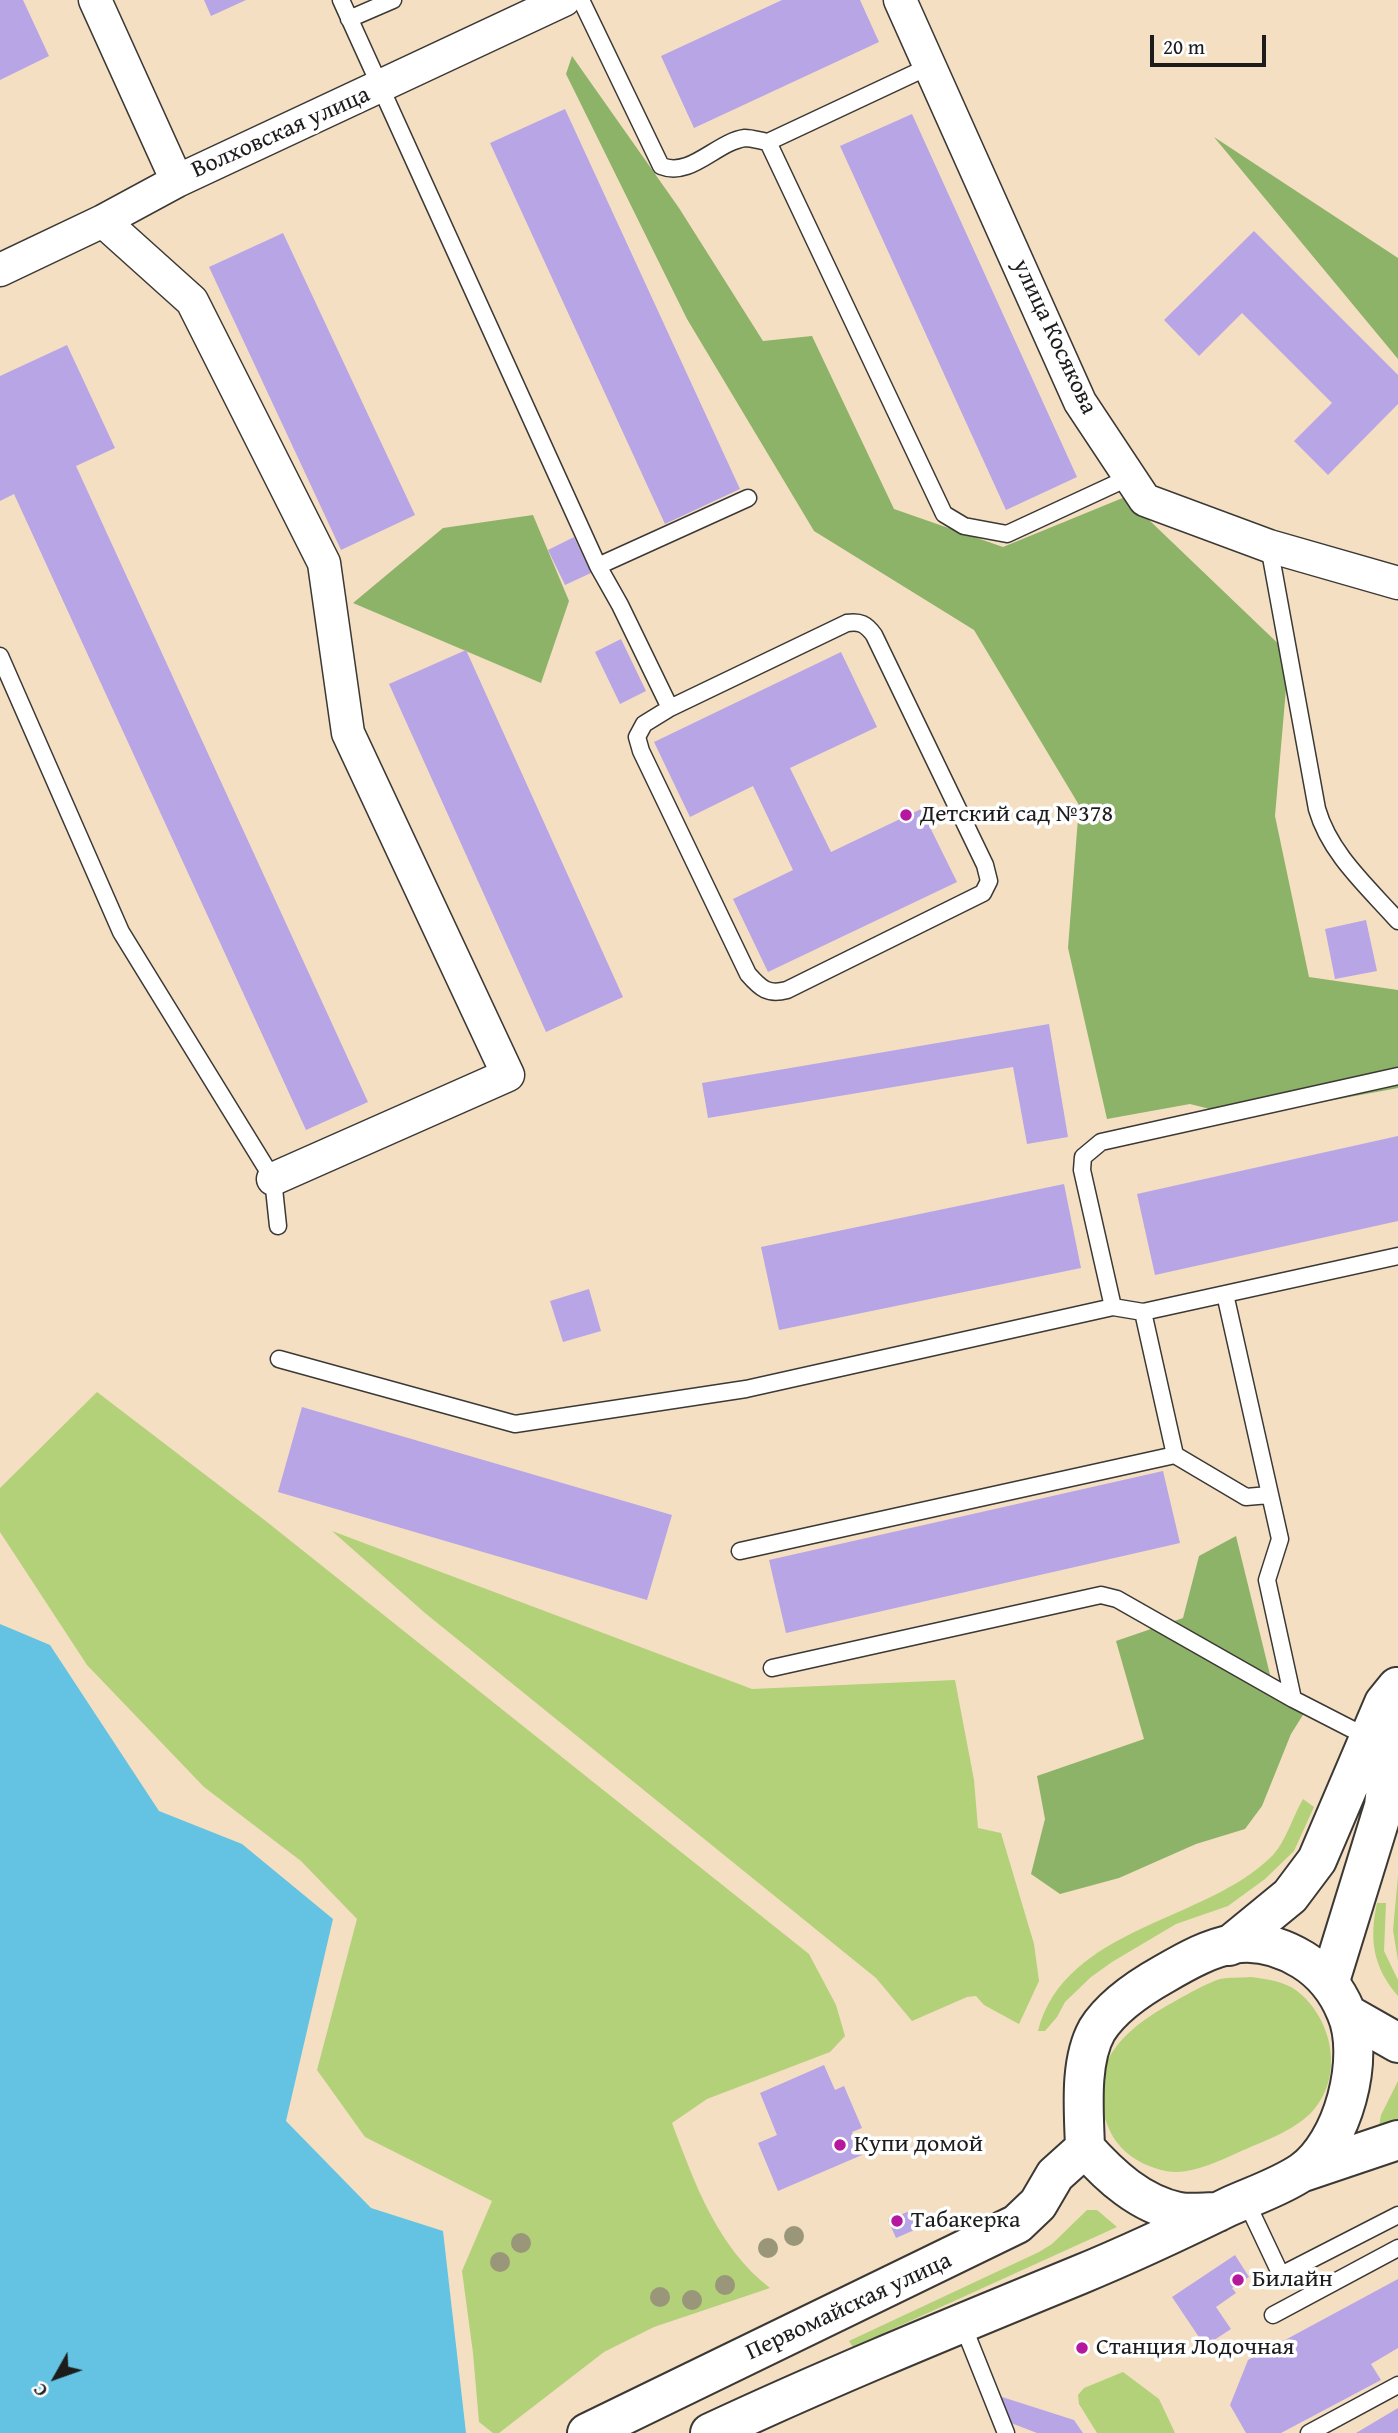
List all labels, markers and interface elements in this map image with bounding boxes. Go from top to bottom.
scale bar [1153,21,1268,65]
text: 20 m [1163,31,1205,62]
street label: Волховская улица [187,81,375,185]
street label: улица Косякова [1005,255,1103,419]
place label: Детский сад №378 [920,801,1113,829]
marker: Детский сад №378 [898,807,914,823]
place label: Купи домой [854,2131,983,2159]
marker: Купи домой [832,2137,848,2153]
place label: Табакерка [911,2207,1020,2235]
marker: Табакерка [889,2213,905,2229]
street label: Первомайская улица [742,2247,956,2367]
place label: Билайн [1252,2266,1333,2294]
marker: Билайн [1230,2272,1246,2288]
place label: Станция Лодочная [1096,2334,1294,2362]
marker: Станция Лодочная [1074,2340,1090,2356]
north arrow [21,2342,91,2412]
text: С [26,2377,54,2404]

